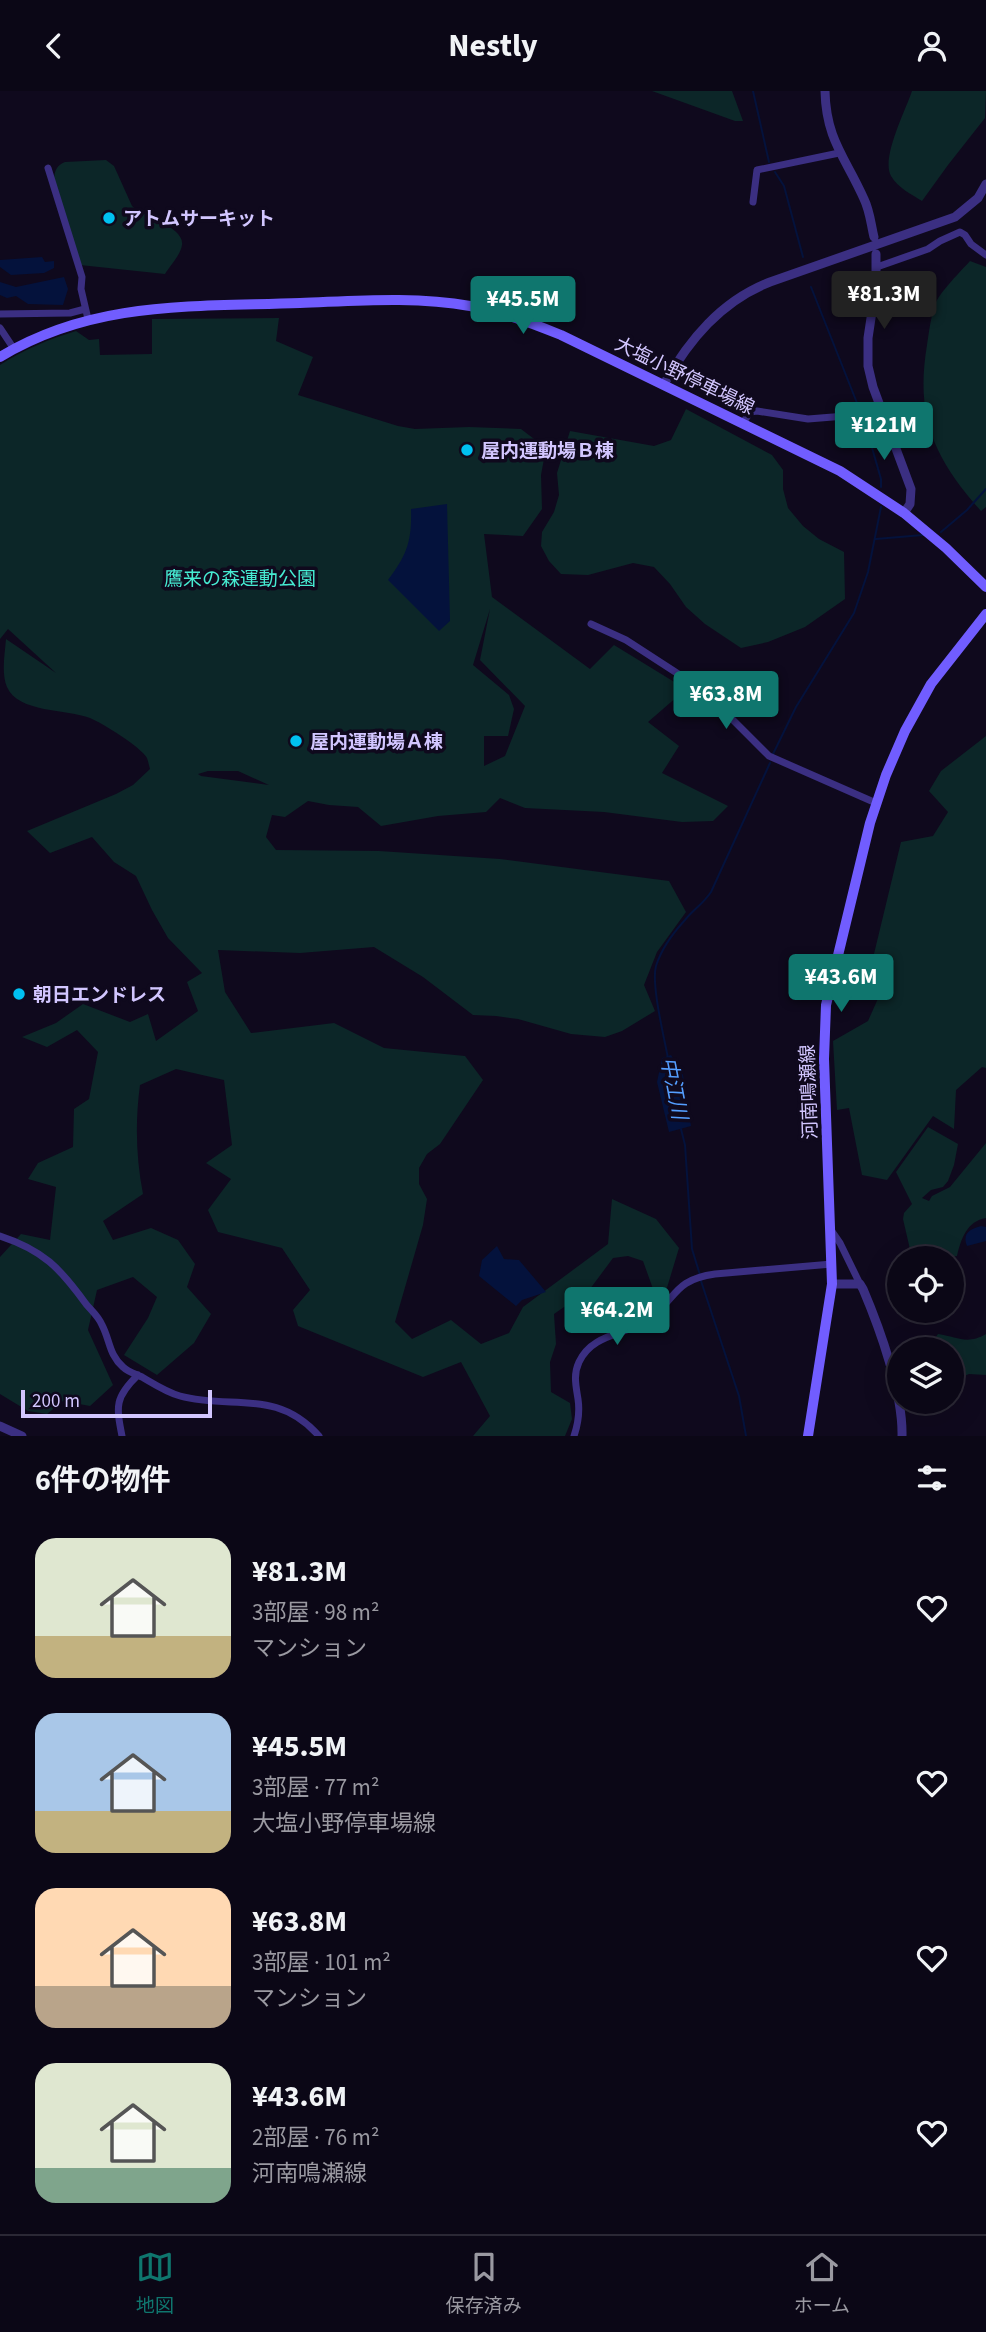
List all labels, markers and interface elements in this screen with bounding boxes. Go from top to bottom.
text: Nestly [448,23,538,69]
icon: back [35,27,73,65]
icon: person [913,27,951,65]
place label: アトムサーキット [123,206,275,233]
marker: アトムサーキット [101,210,117,226]
pin: ¥81.3M [827,271,941,331]
pin: ¥45.5M [466,277,580,336]
text: ¥81.3M [847,277,921,310]
text: ¥45.5M [486,282,560,315]
street label: 大塩小野停車場線 [610,331,759,422]
pin: ¥121M [835,403,933,462]
text: ¥121M [851,408,917,441]
place label: 屋内運動場Ｂ棟 [481,438,614,465]
marker: 屋内運動場Ｂ棟 [459,442,475,458]
park label: 鷹来の森運動公園 [164,566,316,593]
pin: ¥63.8M [669,671,783,731]
text: ¥63.8M [689,677,763,710]
place label: 屋内運動場Ａ棟 [310,729,443,756]
marker: 屋内運動場Ａ棟 [288,733,304,749]
pin: ¥43.6M [784,955,898,1014]
text: ¥43.6M [804,960,878,993]
place label: 朝日エンドレス [33,982,166,1009]
marker: 朝日エンドレス [11,986,27,1002]
street label: 河南鳴瀬線 [794,1044,825,1140]
water label: 中江川 [653,1054,695,1124]
map controls [887,1246,964,1414]
button: locate [887,1246,964,1323]
pin: ¥64.2M [560,1287,674,1347]
text: ¥64.2M [580,1293,654,1326]
button: layers [887,1337,964,1414]
scale bar [21,1387,212,1419]
text: 200 m [32,1388,80,1415]
text: 6件の物件 [35,1459,171,1502]
icon: filters [913,1459,951,1497]
text: ¥81.3M [252,1550,347,1593]
icon: home [91,1566,175,1650]
icon: heart [913,1589,951,1627]
text: 3部屋 · 98 m² [252,1596,379,1629]
text: マンション [252,1632,367,1665]
text: ¥45.5M [252,1725,347,1768]
icon: home [91,1741,175,1825]
icon: heart [913,1764,951,1802]
text: 3部屋 · 77 m² [252,1771,379,1804]
text: 大塩小野停車場線 [252,1807,436,1840]
text: ¥63.8M [252,1900,347,1943]
icon: home [91,1916,175,2000]
icon: heart [913,1939,951,1977]
text: 3部屋 · 101 m² [252,1946,391,1979]
text: マンション [252,1982,367,2015]
text: ¥43.6M [252,2075,347,2118]
icon: home [91,2091,175,2175]
icon: heart [913,2114,951,2152]
text: 2部屋 · 76 m² [252,2121,379,2154]
text: 河南鳴瀬線 [252,2157,367,2190]
tab: 地図 [136,2248,174,2320]
tab: 保存済み [446,2248,522,2320]
tab: ホーム [794,2248,850,2320]

